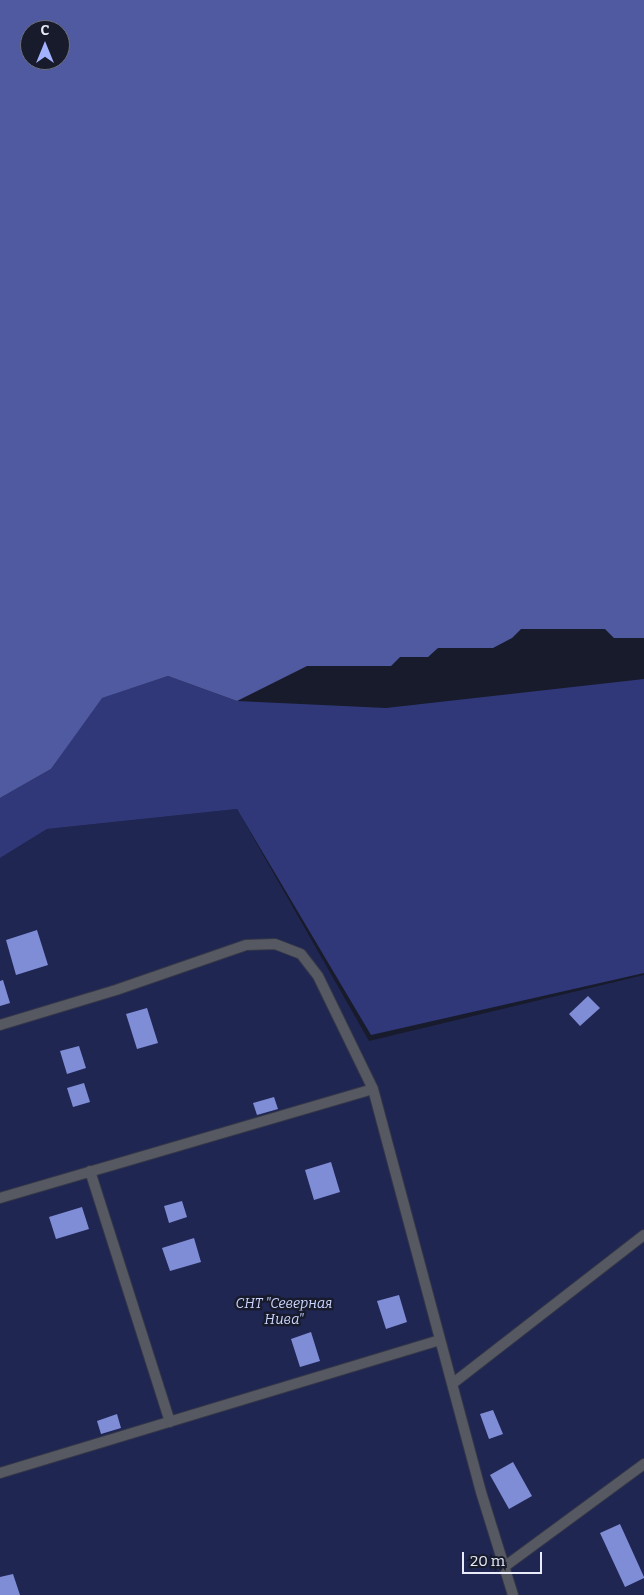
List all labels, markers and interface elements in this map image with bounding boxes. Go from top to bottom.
north arrow [20,20,70,70]
text: С [41,22,49,39]
park label: СНТ "Северная Нива" [236,1296,332,1328]
scale bar [464,1542,544,1574]
text: 20 m [470,1552,505,1570]

